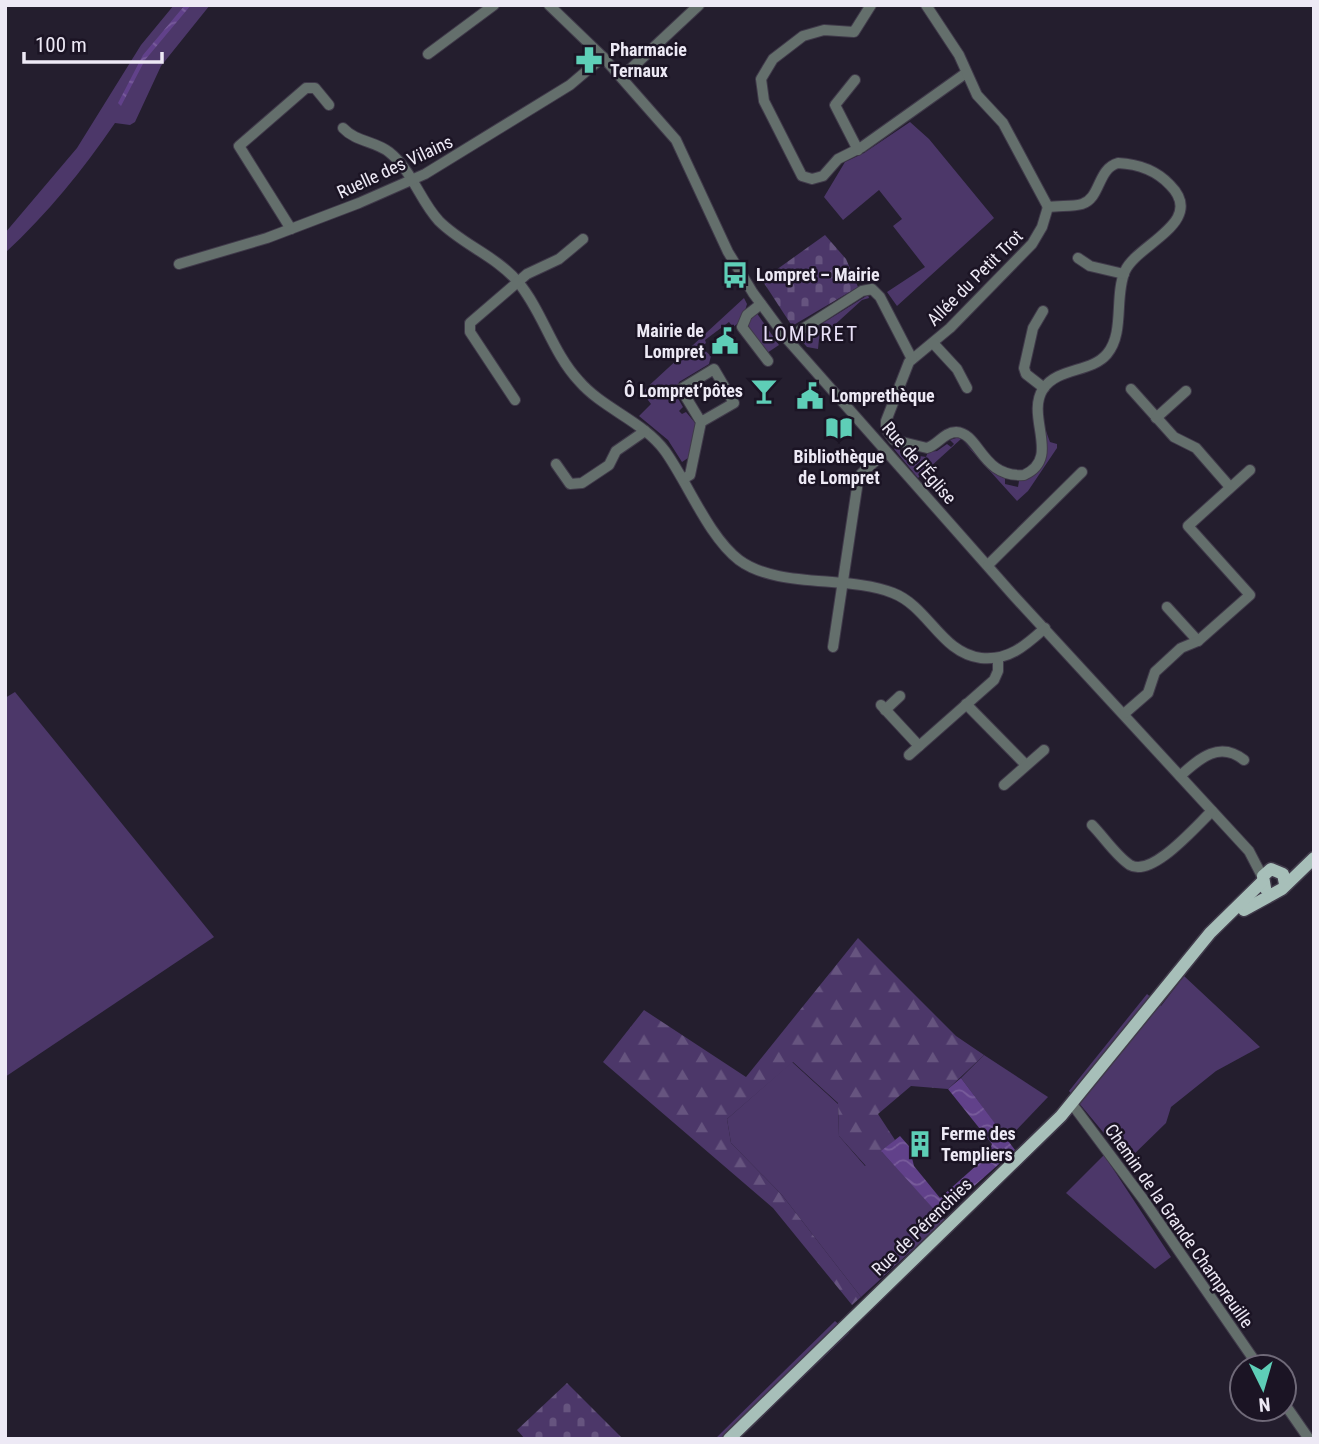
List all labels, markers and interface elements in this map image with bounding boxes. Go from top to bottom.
scale bar [24,21,163,65]
text: 100 m [35,33,87,57]
place label: Pharmacie Ternaux [610,39,687,81]
pharmacy icon: Pharmacie Ternaux [574,45,604,75]
street label: Ruelle des Vilains [334,131,456,203]
street label: Allée du Petit Trot [922,225,1027,330]
bus stop icon: Lompret – Mairie [720,260,750,290]
place label: Lompret – Mairie [756,264,880,285]
place label: Mairie de Lompret [637,320,704,362]
district label: LOMPRET [763,322,859,346]
public building icon: Mairie de Lompret [710,326,740,356]
bar icon: Ô Lompret’pôtes [749,376,779,406]
place label: Ô Lompret’pôtes [624,380,743,401]
public building icon: Lomprethèque [795,381,825,411]
place label: Lomprethèque [831,385,935,406]
library icon: Bibliothèque de Lompret [824,413,854,443]
street label: Rue de l'Église [878,417,961,508]
place label: Bibliothèque de Lompret [794,446,885,488]
street label: Chemin de la Grande Champreuille [1101,1120,1258,1332]
place label: Ferme des Templiers [941,1123,1016,1165]
building icon: Ferme des Templiers [905,1129,935,1159]
street label: Rue de Pérenchies [867,1174,976,1280]
north arrow [1228,1353,1298,1423]
text: N [1258,1392,1271,1416]

